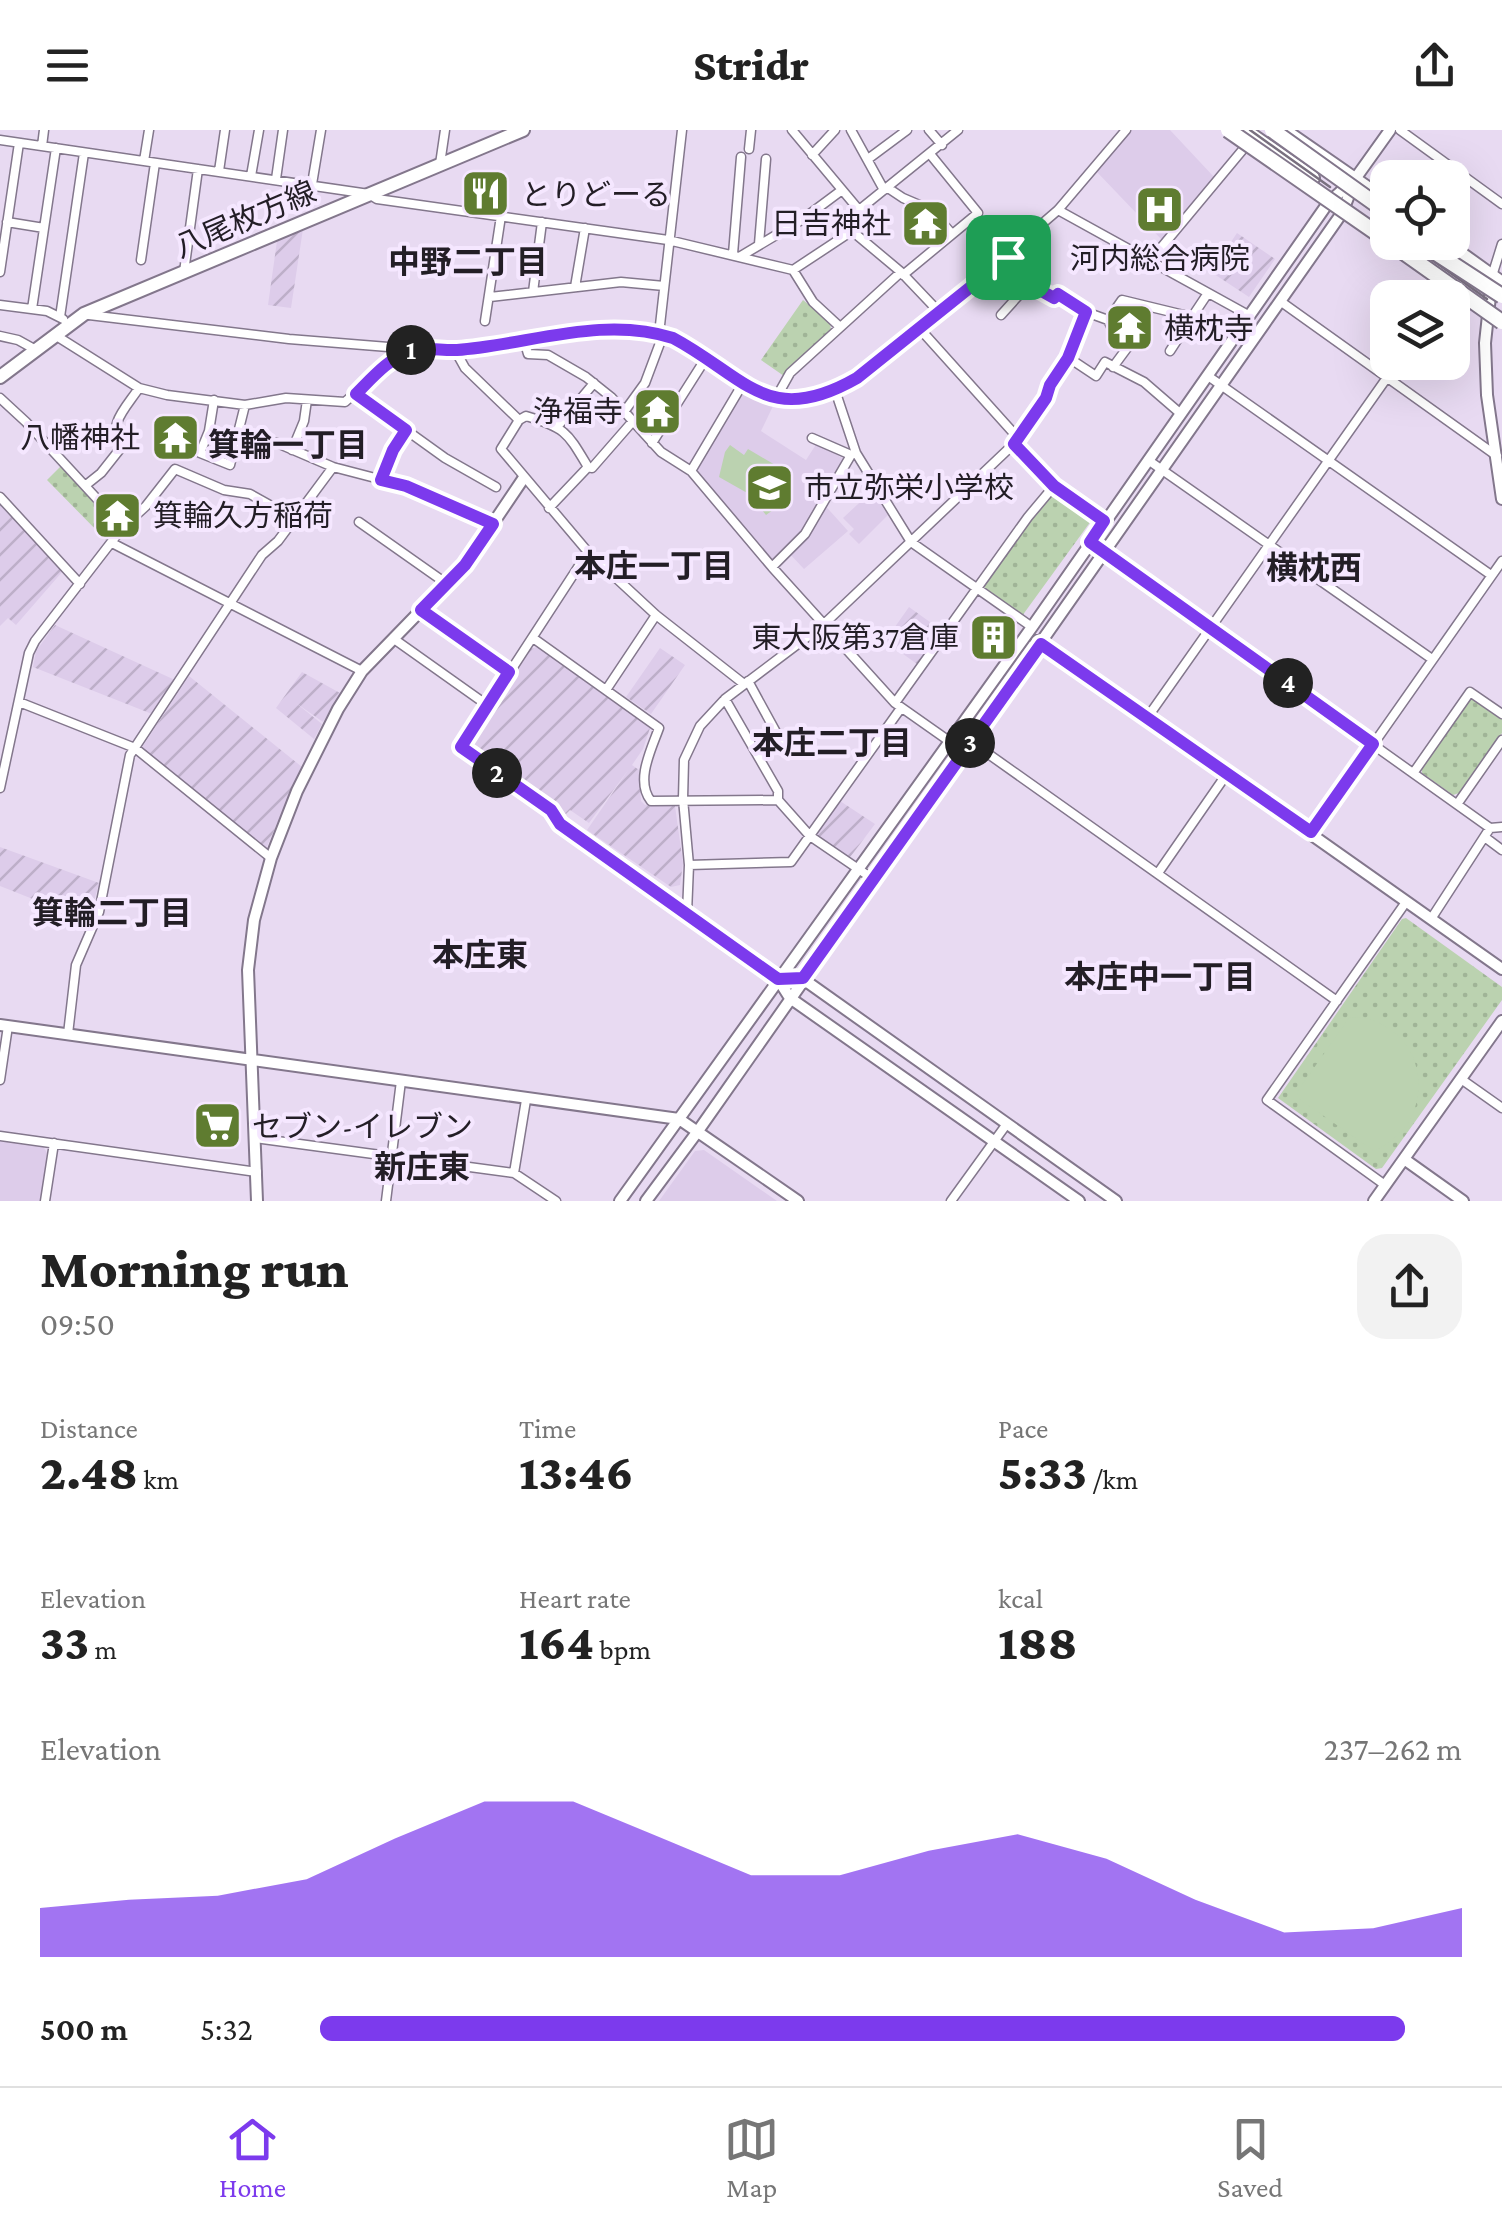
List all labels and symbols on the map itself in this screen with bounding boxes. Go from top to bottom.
restaurant icon: とりどーる [460,168,512,220]
street label: 八尾枚方線 [170,175,320,263]
place label: とりどーる [521,178,671,211]
hospital icon: 河内総合病院 [1134,183,1186,235]
temple icon: 日吉神社 [900,197,952,249]
place label: 日吉神社 [771,207,891,240]
pin [966,215,1051,300]
place label: 河内総合病院 [1070,242,1250,275]
district label: 中野二丁目 [388,244,548,280]
temple icon: 横枕寺 [1103,302,1155,354]
place label: 横枕寺 [1164,312,1254,345]
pin: 1 [386,325,436,375]
temple icon: 浄福寺 [632,385,684,437]
place label: 浄福寺 [533,395,623,428]
temple icon: 八幡神社 [149,411,201,463]
place label: 八幡神社 [20,421,140,454]
district label: 箕輪一丁目 [208,427,368,463]
school or university icon: 市立弥栄小学校 [743,461,795,513]
place label: 市立弥栄小学校 [804,471,1014,504]
temple icon: 箕輪久方稲荷 [92,489,144,541]
place label: 箕輪久方稲荷 [153,499,333,532]
district label: 本庄一丁目 [574,548,734,584]
district label: 横枕西 [1266,550,1362,586]
building icon: 東大阪第37倉庫 [968,611,1020,663]
place label: 東大阪第37倉庫 [751,621,959,654]
pin: 4 [1263,658,1313,708]
pin: 3 [945,718,995,768]
district label: 本庄二丁目 [752,725,912,761]
pin: 2 [472,748,522,798]
district label: 箕輪二丁目 [32,895,192,931]
district label: 本庄東 [432,937,528,973]
district label: 本庄中一丁目 [1064,959,1256,995]
supermarket icon: セブン-イレブン [191,1100,243,1152]
place label: セブン-イレブン [252,1110,473,1143]
district label: 新庄東 [374,1149,470,1185]

